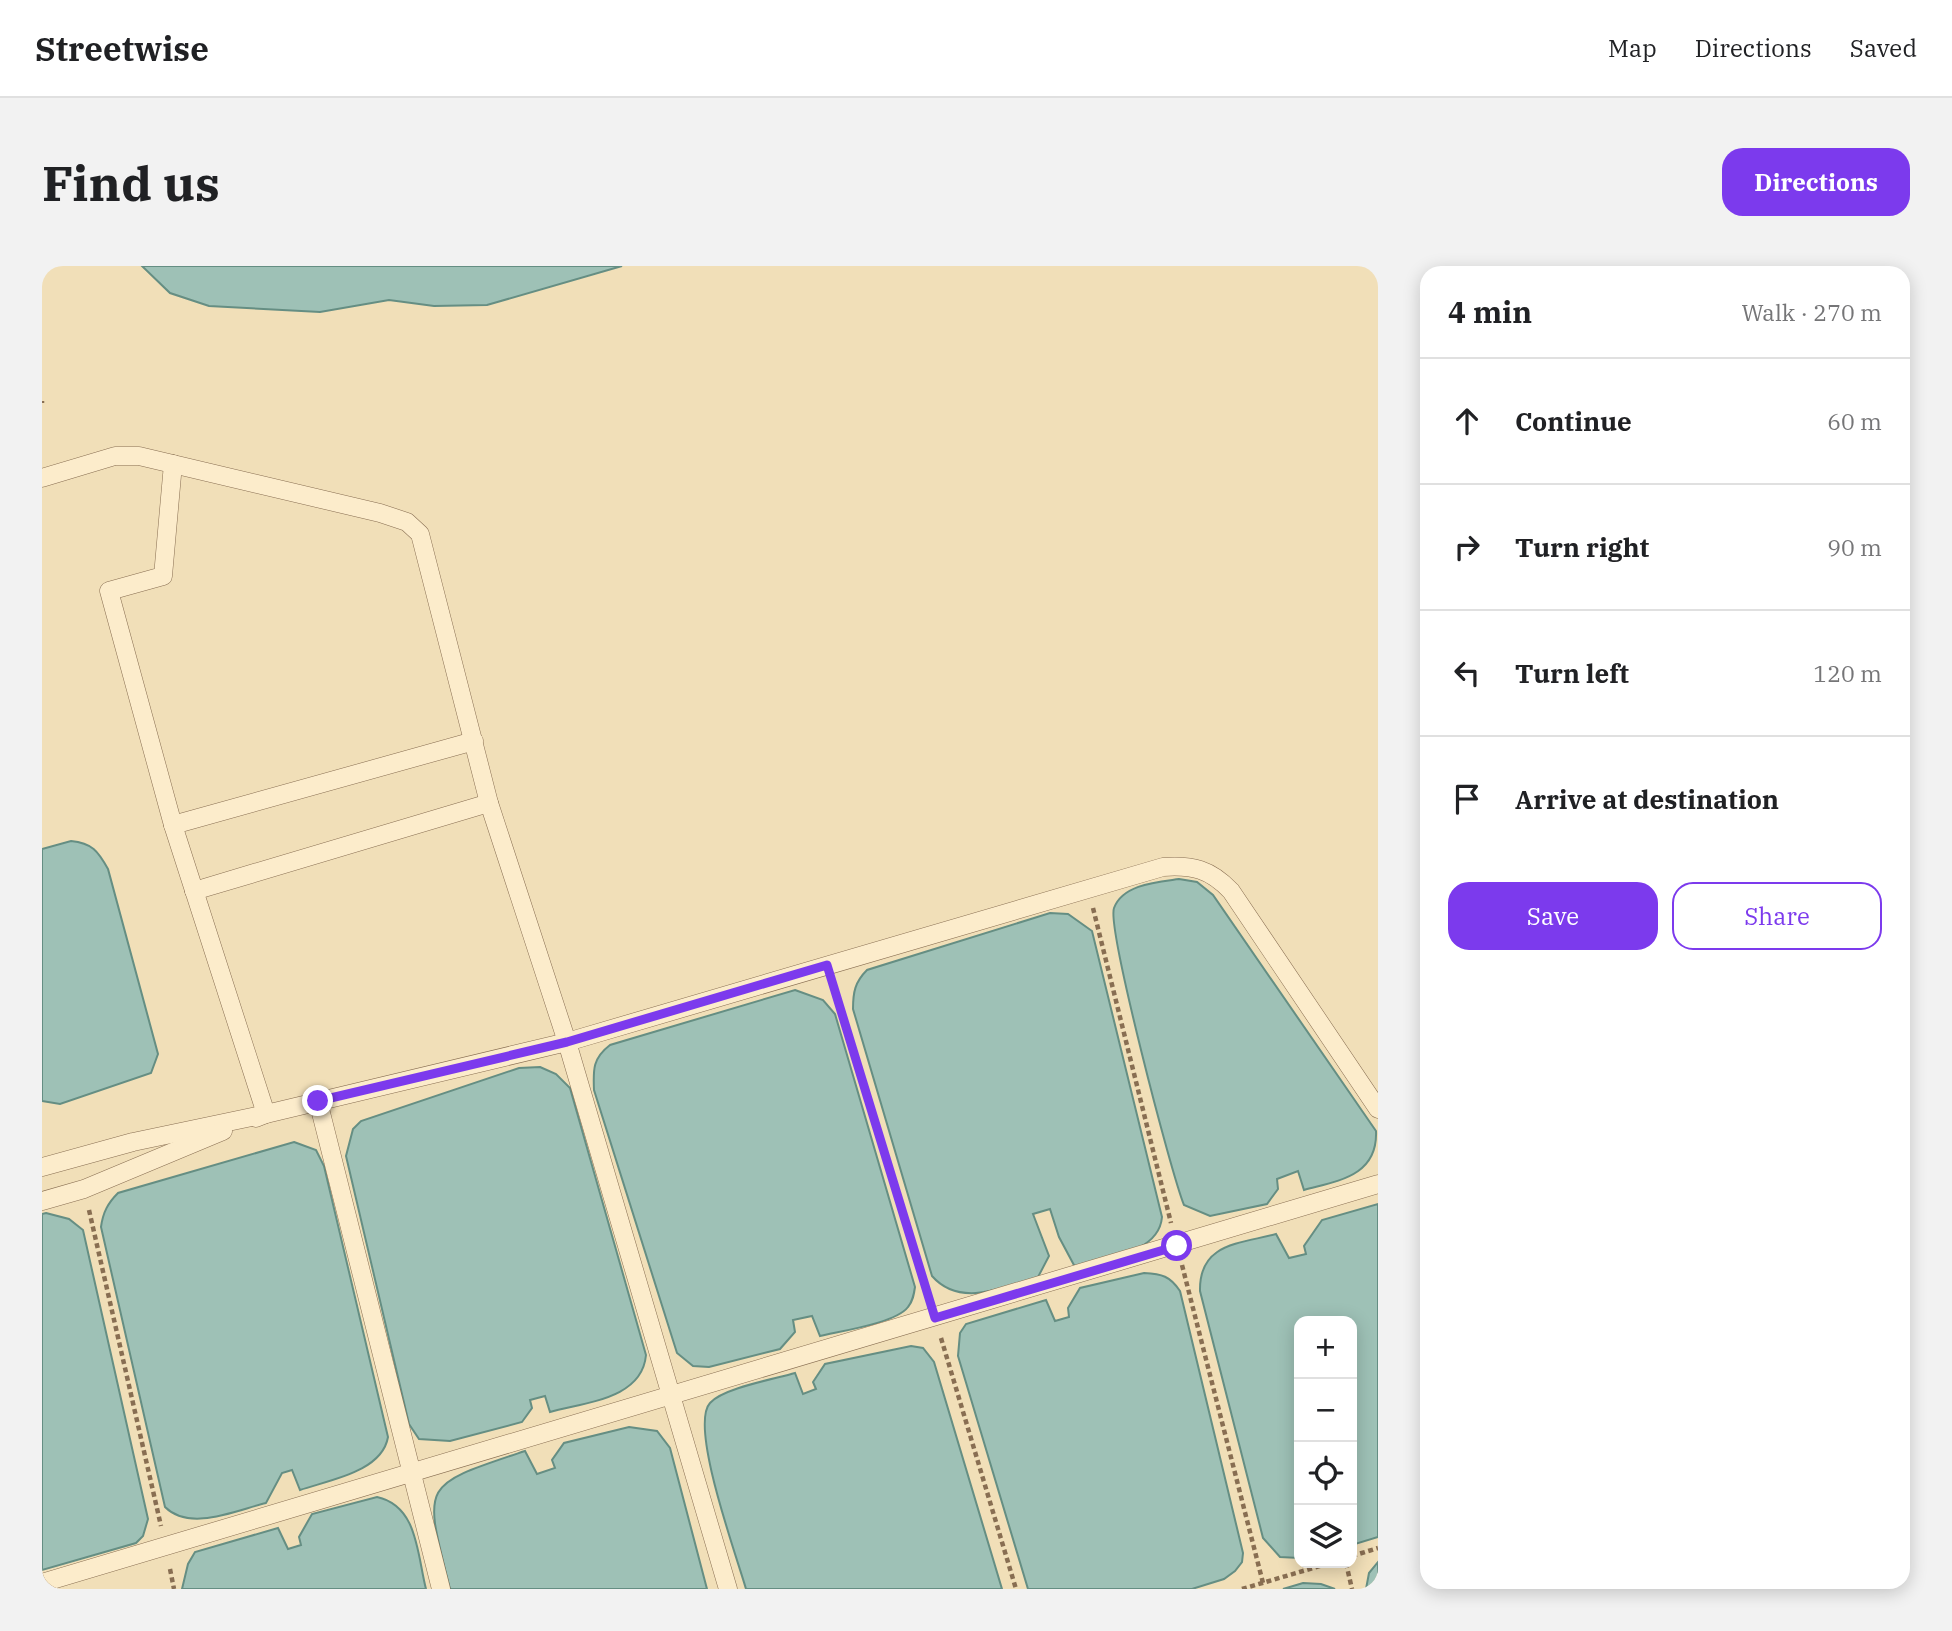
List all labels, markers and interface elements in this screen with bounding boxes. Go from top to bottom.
text: Streetwise [35,27,209,70]
text: Map [1608,32,1657,64]
text: Directions [1695,32,1812,64]
text: Saved [1850,32,1917,64]
button: Directions [1722,148,1910,216]
text: Find us [42,151,220,214]
text: 4 min [1448,292,1532,331]
text: Walk · 270 m [1741,297,1882,327]
icon: ahead [1448,402,1486,440]
text: Continue [1515,404,1632,438]
text: 60 m [1827,406,1882,436]
icon: right [1448,528,1486,566]
text: Turn right [1515,530,1649,564]
text: 90 m [1827,532,1882,562]
icon: left [1448,654,1486,692]
text: Turn left [1515,656,1629,690]
text: 120 m [1813,658,1882,688]
icon: arrive [1448,780,1486,818]
text: Arrive at destination [1515,782,1779,816]
button: Save [1448,882,1658,950]
button: Share [1672,882,1882,950]
route end [302,1085,333,1116]
route start [1161,1230,1192,1261]
map controls [1294,1316,1357,1568]
button: + [1294,1316,1357,1379]
button: − [1294,1379,1357,1442]
button: locate [1294,1442,1357,1505]
button: layers [1294,1505,1357,1568]

